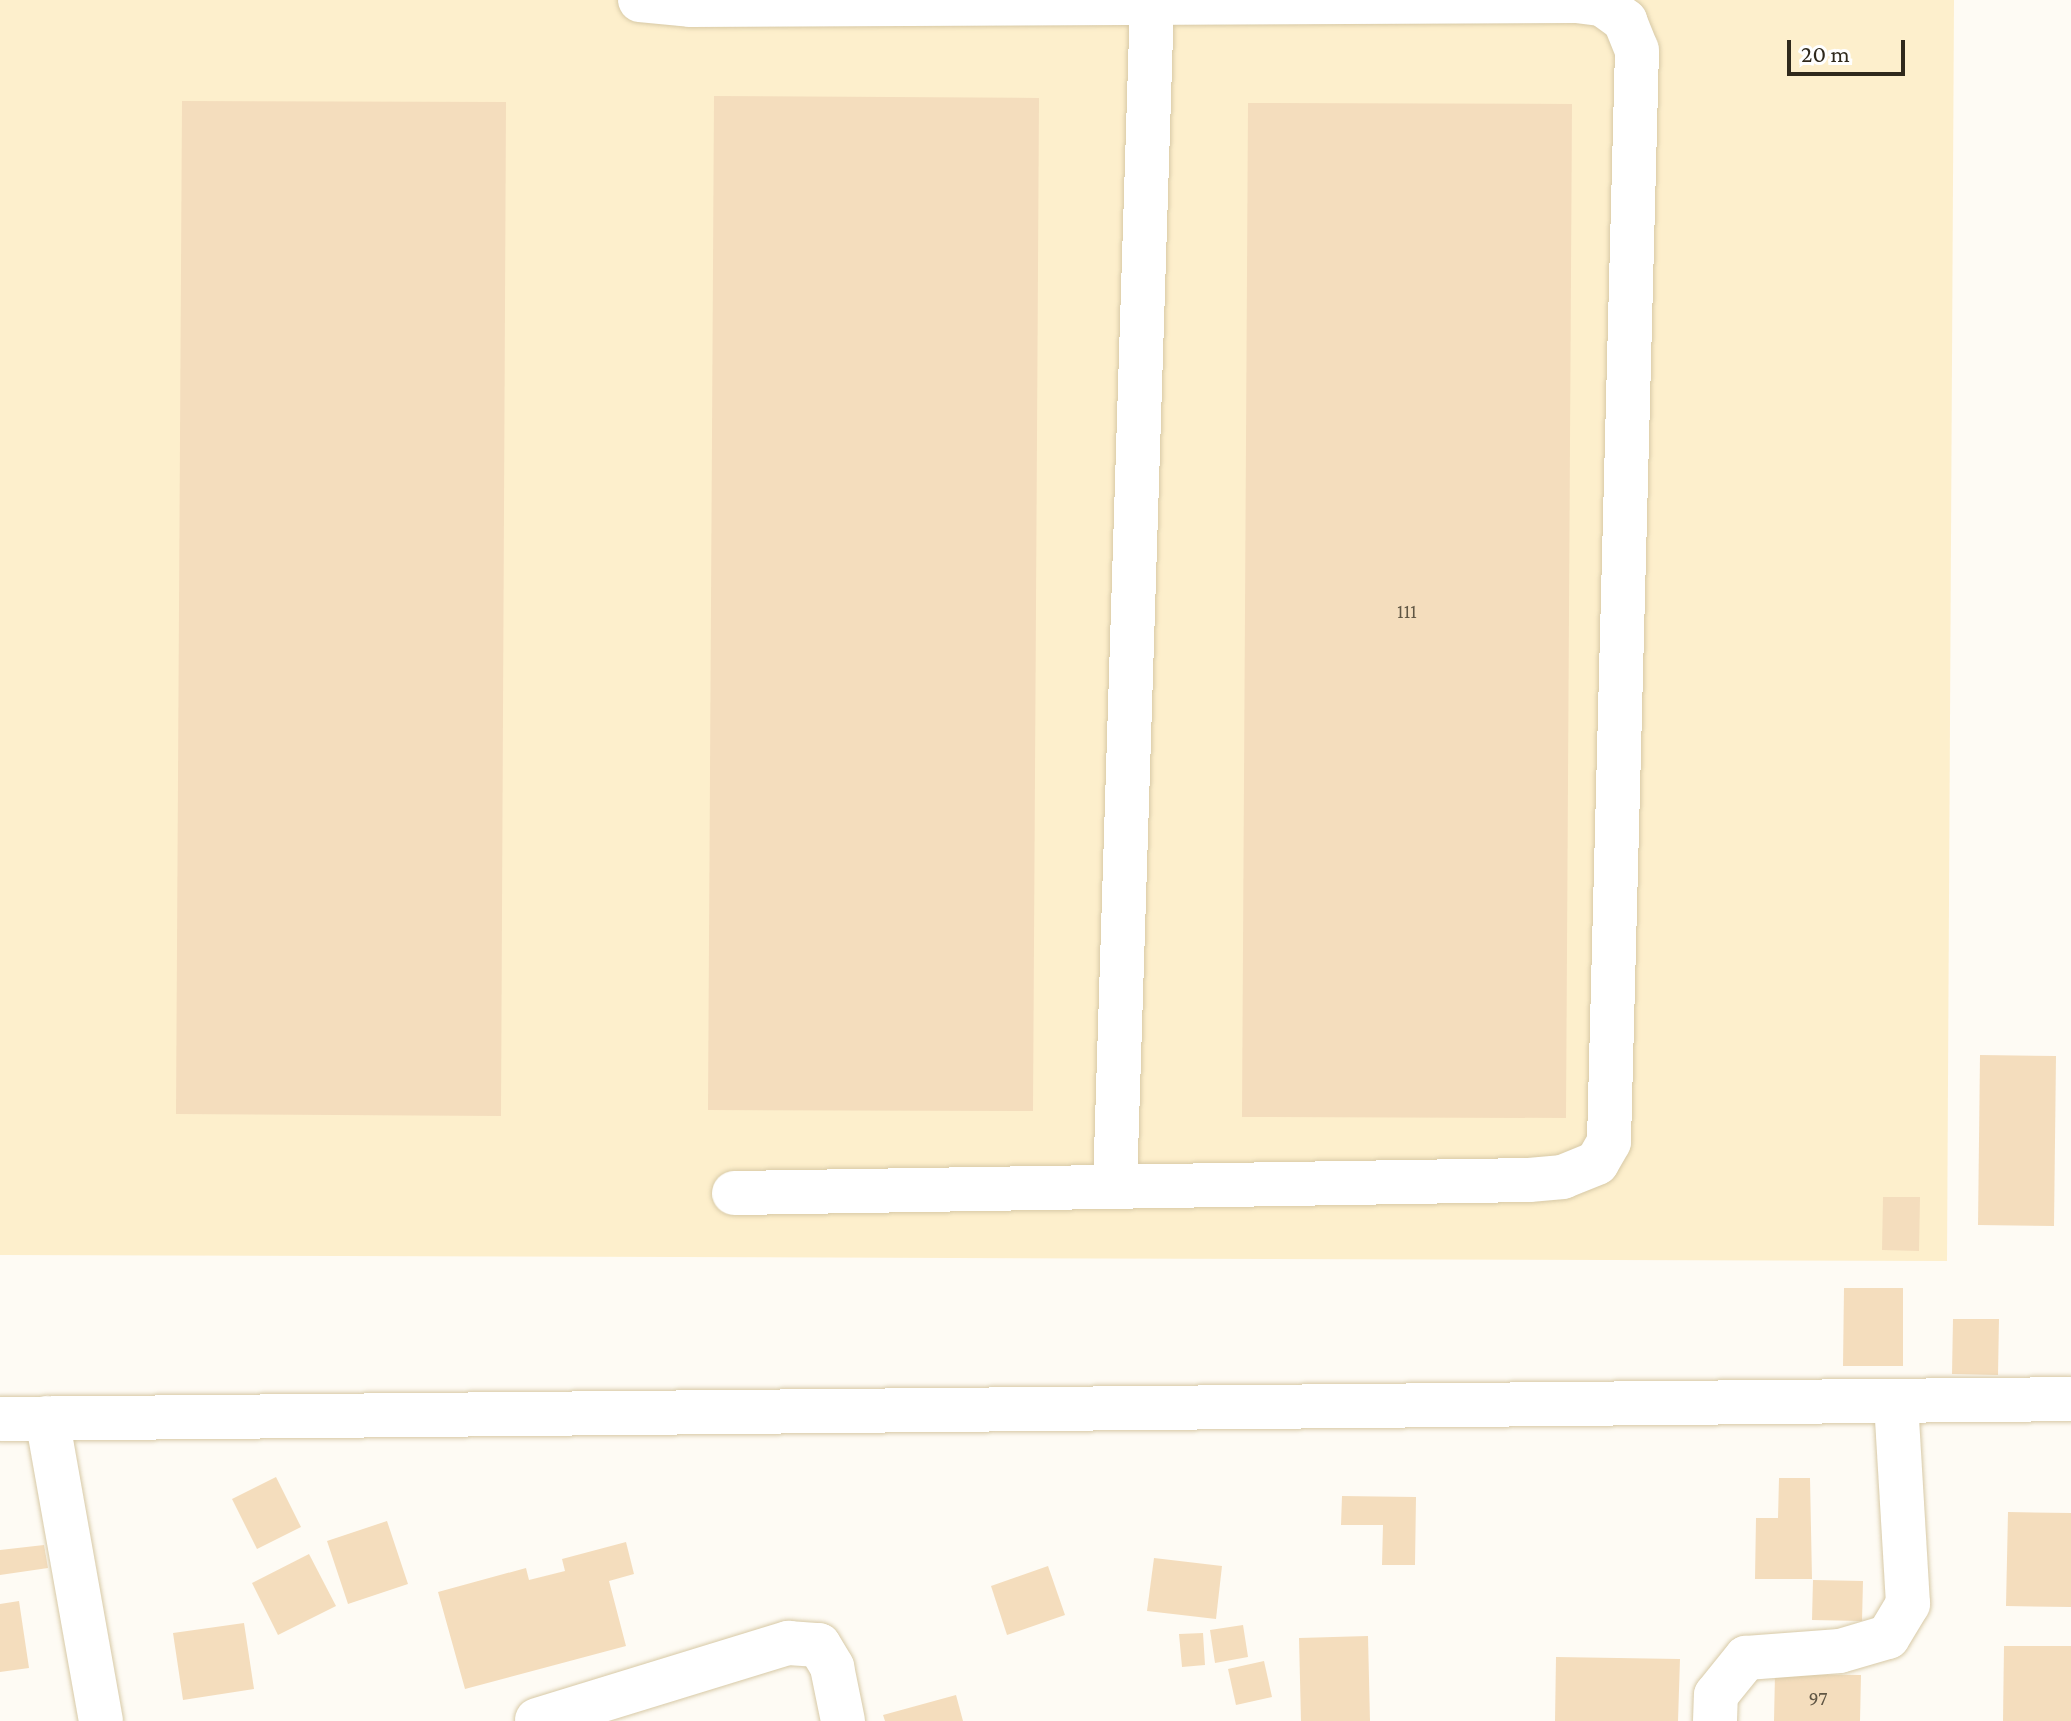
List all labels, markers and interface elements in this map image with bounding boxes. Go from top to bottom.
scale bar [1791,24,1909,74]
text: 20 m [1801,40,1850,67]
house number: 111 [1397,599,1417,623]
house number: 97 [1809,1686,1827,1710]

